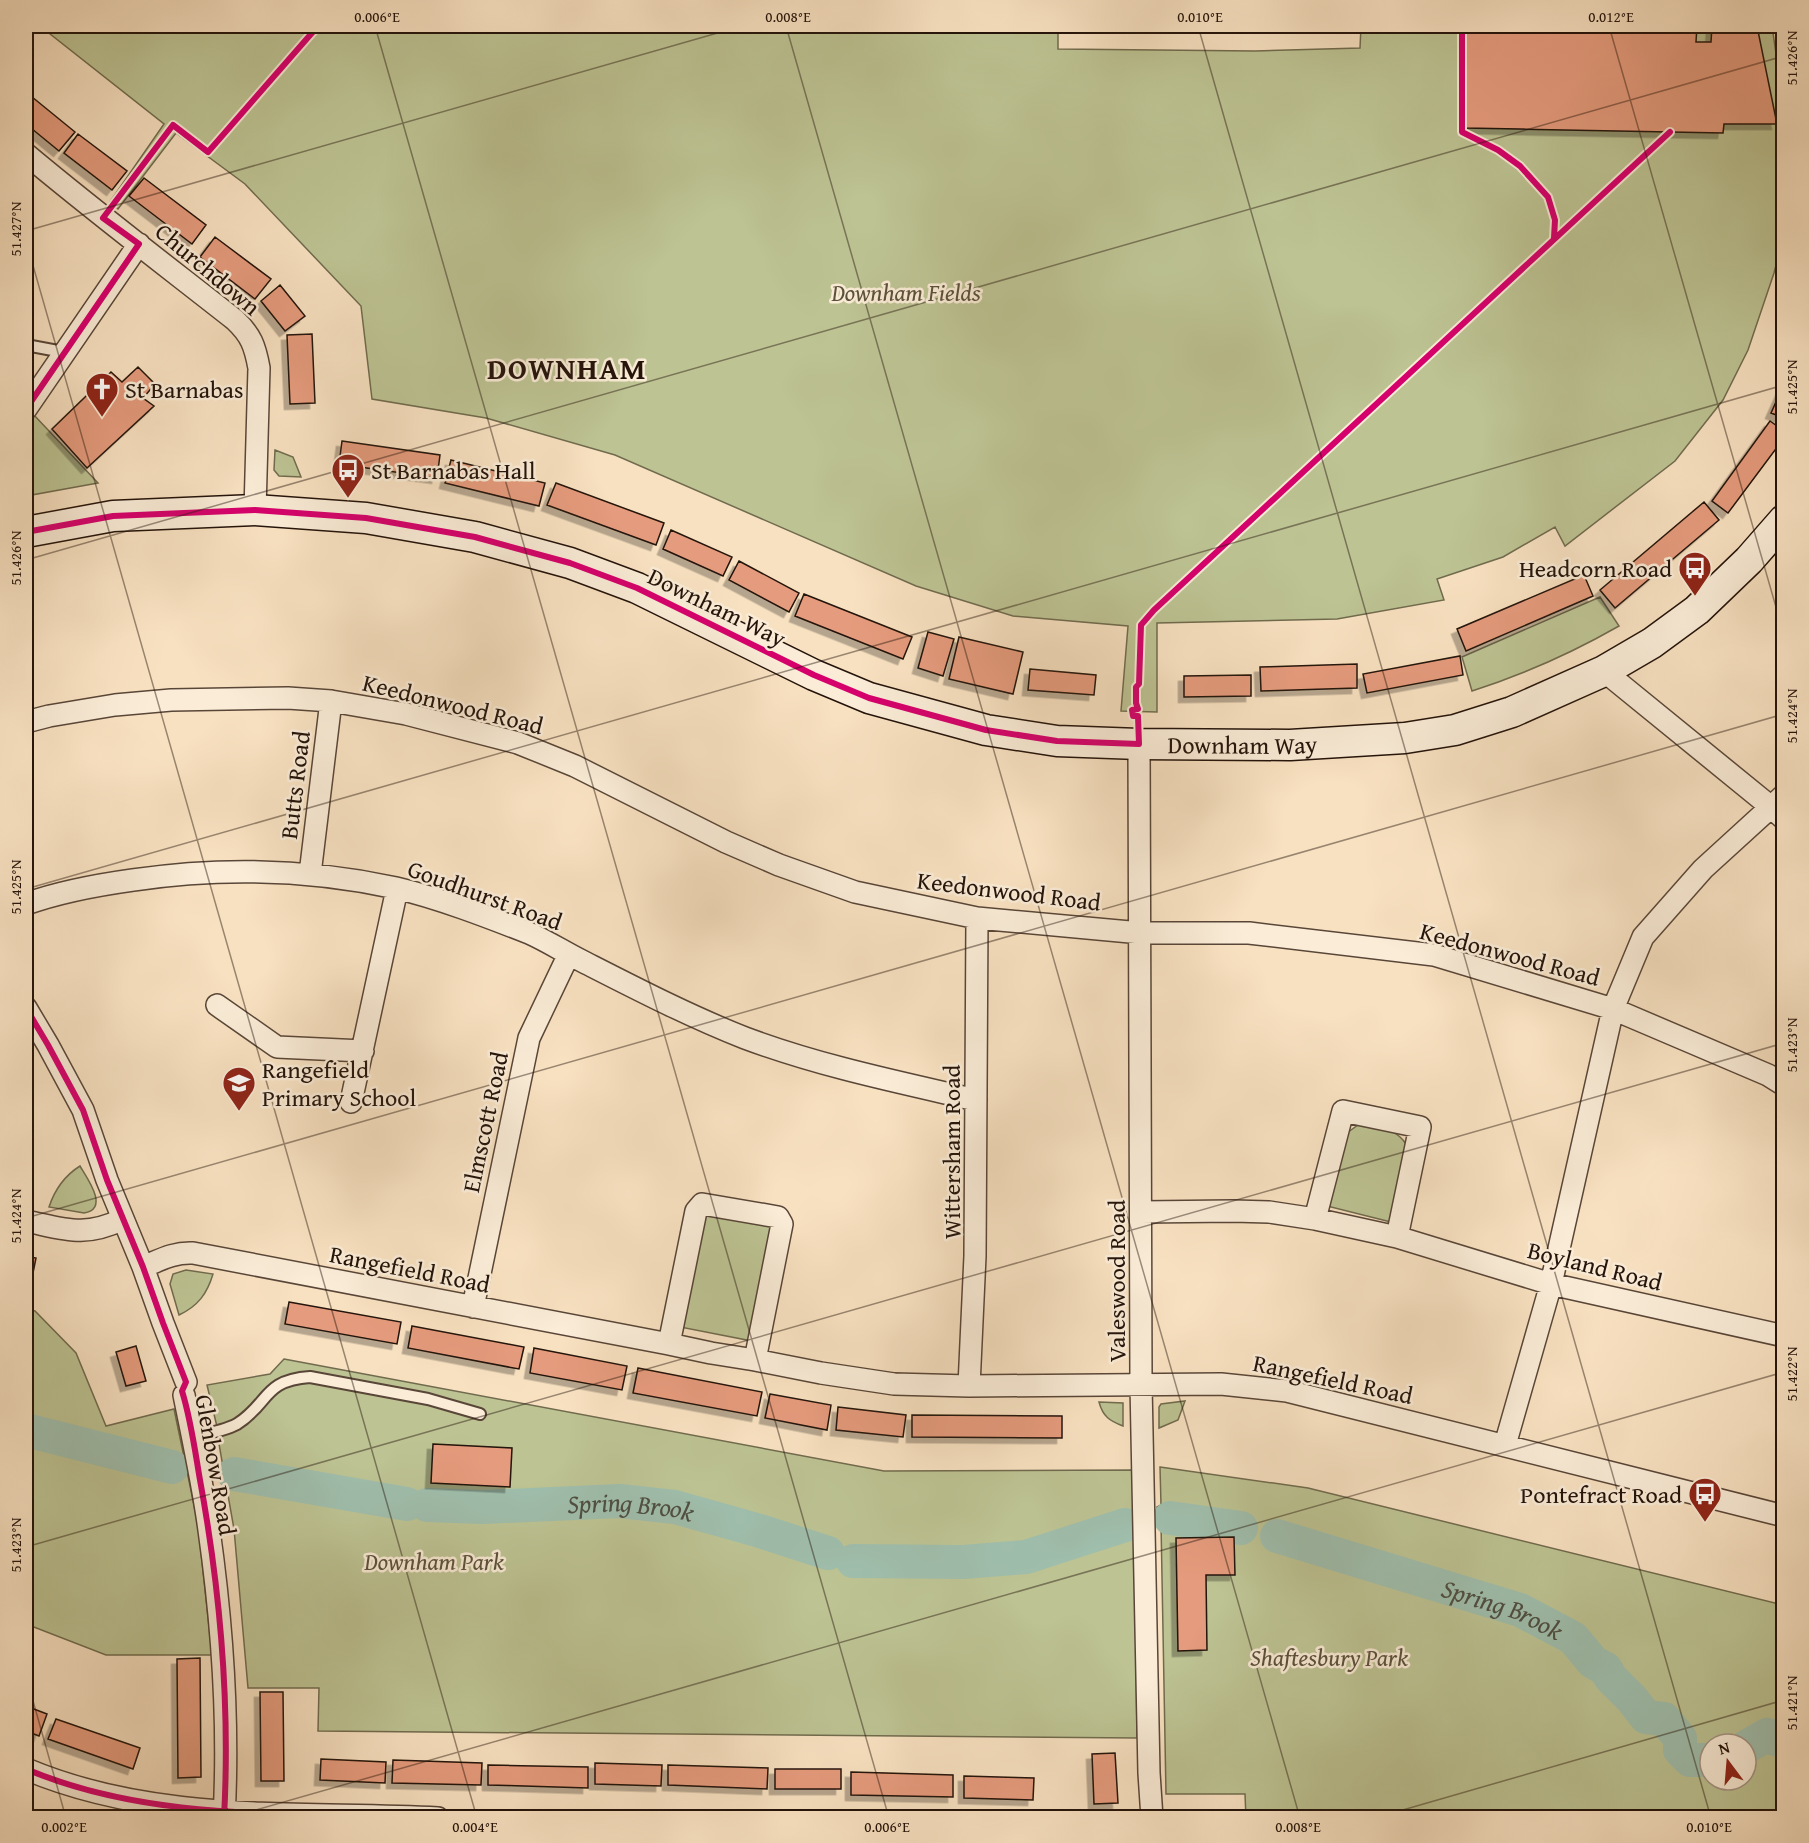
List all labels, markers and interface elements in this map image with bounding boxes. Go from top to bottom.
text: 0.006°E [354,6,400,27]
text: 0.008°E [765,6,811,27]
text: 0.010°E [1177,6,1223,27]
text: 0.012°E [1588,6,1634,27]
text: 51.426°N [1781,30,1802,85]
text: 51.427°N [5,201,26,256]
street label: Churchdown [148,214,269,324]
park label: Downham Fields [830,275,981,310]
district label: DOWNHAM [487,346,647,390]
text: 51.425°N [1781,359,1802,414]
church icon: St Barnabas [84,371,120,418]
place label: St Barnabas [125,372,243,407]
bus stop icon: St Barnabas Hall [330,452,366,499]
place label: St Barnabas Hall [371,453,536,488]
text: 51.426°N [5,530,26,585]
bus stop icon: Headcorn Road [1677,550,1713,597]
place label: Headcorn Road [1519,551,1672,586]
street label: Downham Way [642,559,792,656]
street label: Keedonwood Road [359,665,547,743]
text: 51.424°N [1781,688,1802,743]
street label: Downham Way [1168,726,1318,763]
street label: Butts Road [271,729,319,841]
street label: Goudhurst Road [403,851,567,939]
text: 51.425°N [5,859,26,914]
street label: Keedonwood Road [915,862,1103,920]
street label: Keedonwood Road [1416,913,1604,995]
text: 51.423°N [1781,1017,1802,1072]
street label: Elmscott Road [453,1048,517,1196]
place label: Rangefield Primary School [262,1052,417,1115]
street label: Wittersham Road [934,1064,969,1239]
school or university icon: Rangefield Primary School [221,1065,257,1112]
text: 51.424°N [5,1188,26,1243]
street label: Valeswood Road [1099,1199,1134,1362]
street label: Boyland Road [1524,1232,1666,1300]
street label: Rangefield Road [327,1236,493,1302]
street label: Rangefield Road [1250,1345,1416,1413]
text: 51.422°N [1781,1346,1802,1401]
street label: Glenbow Road [186,1392,246,1538]
bus stop icon: Pontefract Road [1687,1476,1723,1523]
place label: Pontefract Road [1520,1477,1682,1512]
water label: Spring Brook [566,1481,699,1531]
text: 51.423°N [5,1517,26,1572]
park label: Downham Park [363,1544,504,1579]
water label: Spring Brook [1437,1568,1571,1649]
park label: Shaftesbury Park [1250,1640,1408,1675]
text: 51.421°N [1781,1675,1802,1730]
north arrow [1698,1732,1758,1792]
text: N [1715,1734,1733,1761]
text: 0.002°E [41,1816,87,1837]
text: 0.004°E [452,1816,498,1837]
text: 0.006°E [864,1816,910,1837]
text: 0.008°E [1275,1816,1321,1837]
text: 0.010°E [1686,1816,1732,1837]

